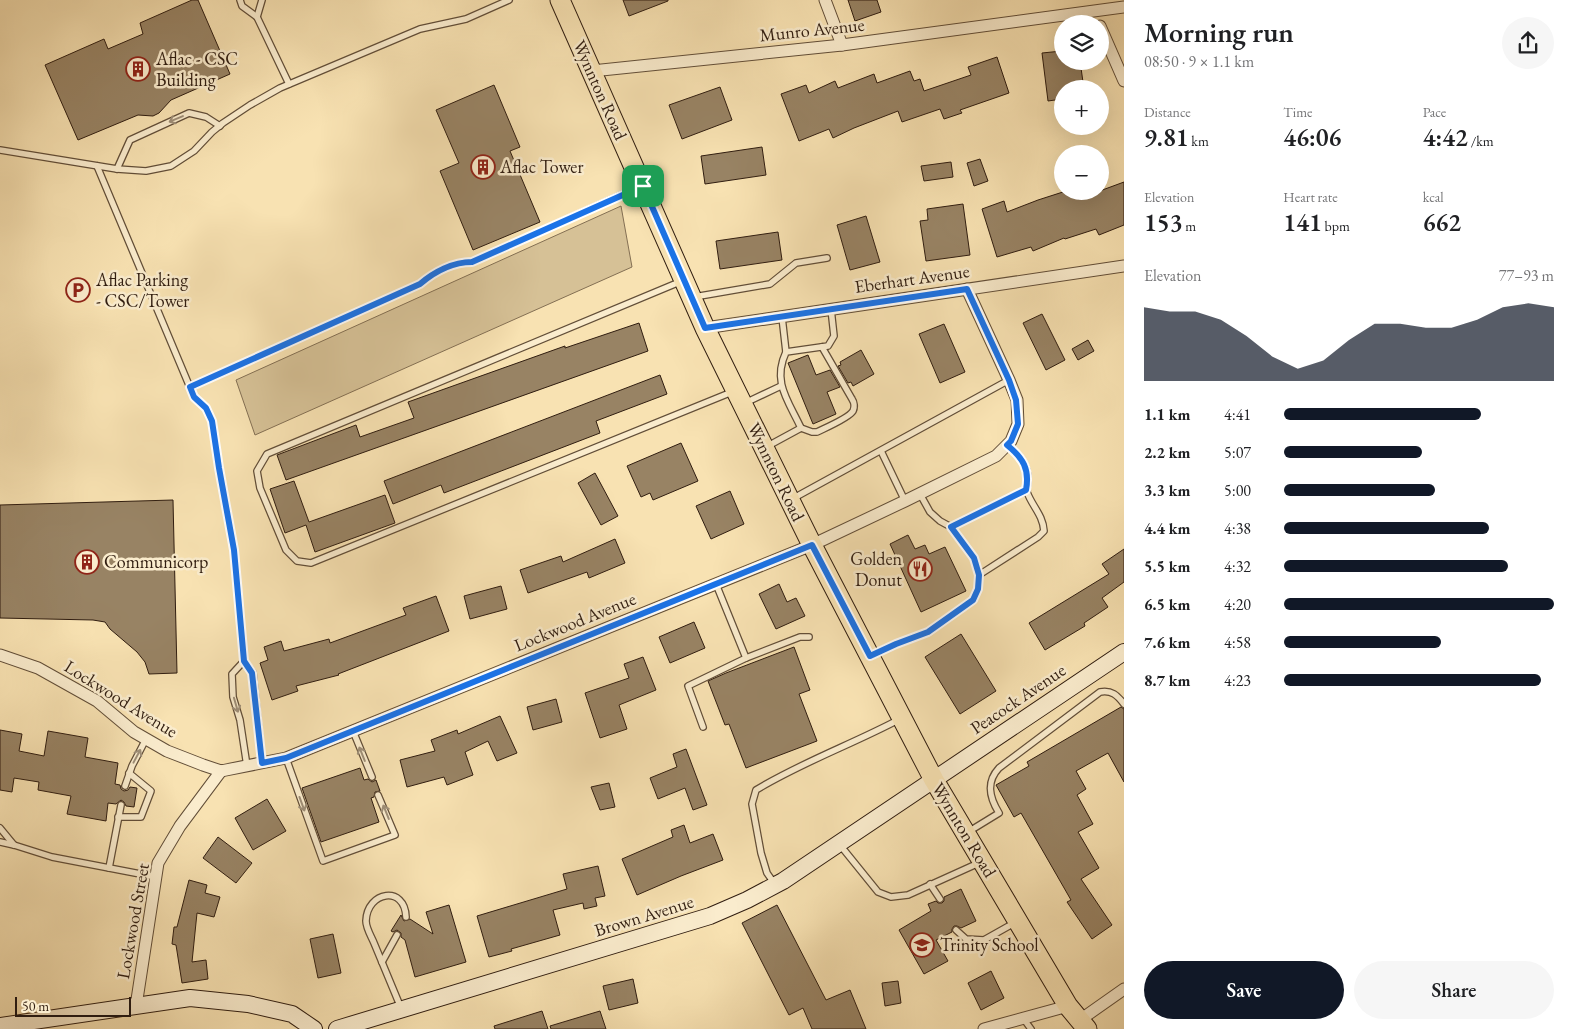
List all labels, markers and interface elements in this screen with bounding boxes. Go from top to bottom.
street label: Munro Avenue [758,13,866,46]
text: Morning run [1144,14,1294,50]
map controls [1054,15,1109,200]
button: layers [1054,15,1109,70]
button: share [1502,17,1554,69]
street label: Wynnton Road [568,36,633,144]
place label: Aflac - CSC Building [155,47,238,91]
text: 08:50 · 9 × 1.1 km [1144,51,1254,72]
building icon: Aflac - CSC Building [125,56,151,82]
button: + [1054,80,1109,135]
text: Distance [1144,103,1191,121]
text: Time [1283,103,1313,121]
text: Pace [1423,103,1446,121]
one-way arrow [169,115,184,125]
text: 9.81 [1144,121,1189,153]
text: 46:06 [1283,121,1341,153]
text: 4:42 [1423,121,1468,153]
text: km [1189,132,1209,150]
text: /km [1468,132,1494,150]
button: − [1054,145,1109,200]
building icon: Aflac Tower [470,154,496,180]
place label: Aflac Tower [499,155,583,178]
pin [622,165,664,207]
icon: arrive [629,172,657,200]
text: Elevation [1144,188,1194,206]
text: Heart rate [1283,188,1338,206]
text: kcal [1423,188,1444,206]
text: 153 [1144,206,1182,238]
text: 141 [1283,206,1322,238]
text: 662 [1423,206,1461,238]
text: m [1182,217,1196,235]
text: bpm [1322,217,1350,235]
street label: Eberhart Avenue [853,259,971,298]
text: Elevation [1144,265,1202,286]
text: 77–93 m [1499,265,1554,286]
place label: Aflac Parking - CSC/Tower [95,268,189,312]
parking icon: Aflac Parking - CSC/Tower [65,277,91,303]
text: 1.1 km [1144,404,1190,425]
text: 4:41 [1224,404,1251,425]
street label: Wynnton Road [743,419,811,526]
text: 2.2 km [1144,442,1190,463]
text: 5:07 [1224,442,1251,463]
text: 3.3 km [1144,480,1190,501]
text: 5:00 [1224,480,1251,501]
text: 4.4 km [1144,518,1190,539]
text: 4:38 [1224,518,1251,539]
place label: Golden Donut [850,547,902,591]
building icon: Communicorp [74,549,100,575]
place label: Communicorp [104,550,208,573]
restaurant icon: Golden Donut [907,556,933,582]
text: 5.5 km [1144,556,1190,577]
text: 4:32 [1224,556,1251,577]
street label: Lockwood Avenue [511,587,639,656]
text: 6.5 km [1144,594,1190,615]
text: 4:20 [1224,594,1251,615]
text: 7.6 km [1144,632,1190,653]
text: 4:58 [1224,632,1251,653]
street label: Lockwood Avenue [60,655,182,743]
street label: Peacock Avenue [966,658,1070,739]
text: 8.7 km [1144,670,1190,691]
text: 4:23 [1224,670,1251,691]
one-way arrow [231,696,241,712]
one-way arrow [357,747,367,762]
one-way arrow [133,749,142,764]
street label: Wynnton Road [927,778,1002,882]
one-way arrow [298,795,307,811]
one-way arrow [380,805,390,820]
street label: Lockwood Street [111,861,154,981]
street label: Brown Avenue [592,890,696,941]
school or university icon: Trinity School [909,932,935,958]
place label: Trinity School [940,933,1039,956]
button: Save [1144,961,1344,1019]
button: Share [1354,961,1554,1019]
scale bar [15,994,131,1017]
text: 50 m [22,997,49,1015]

